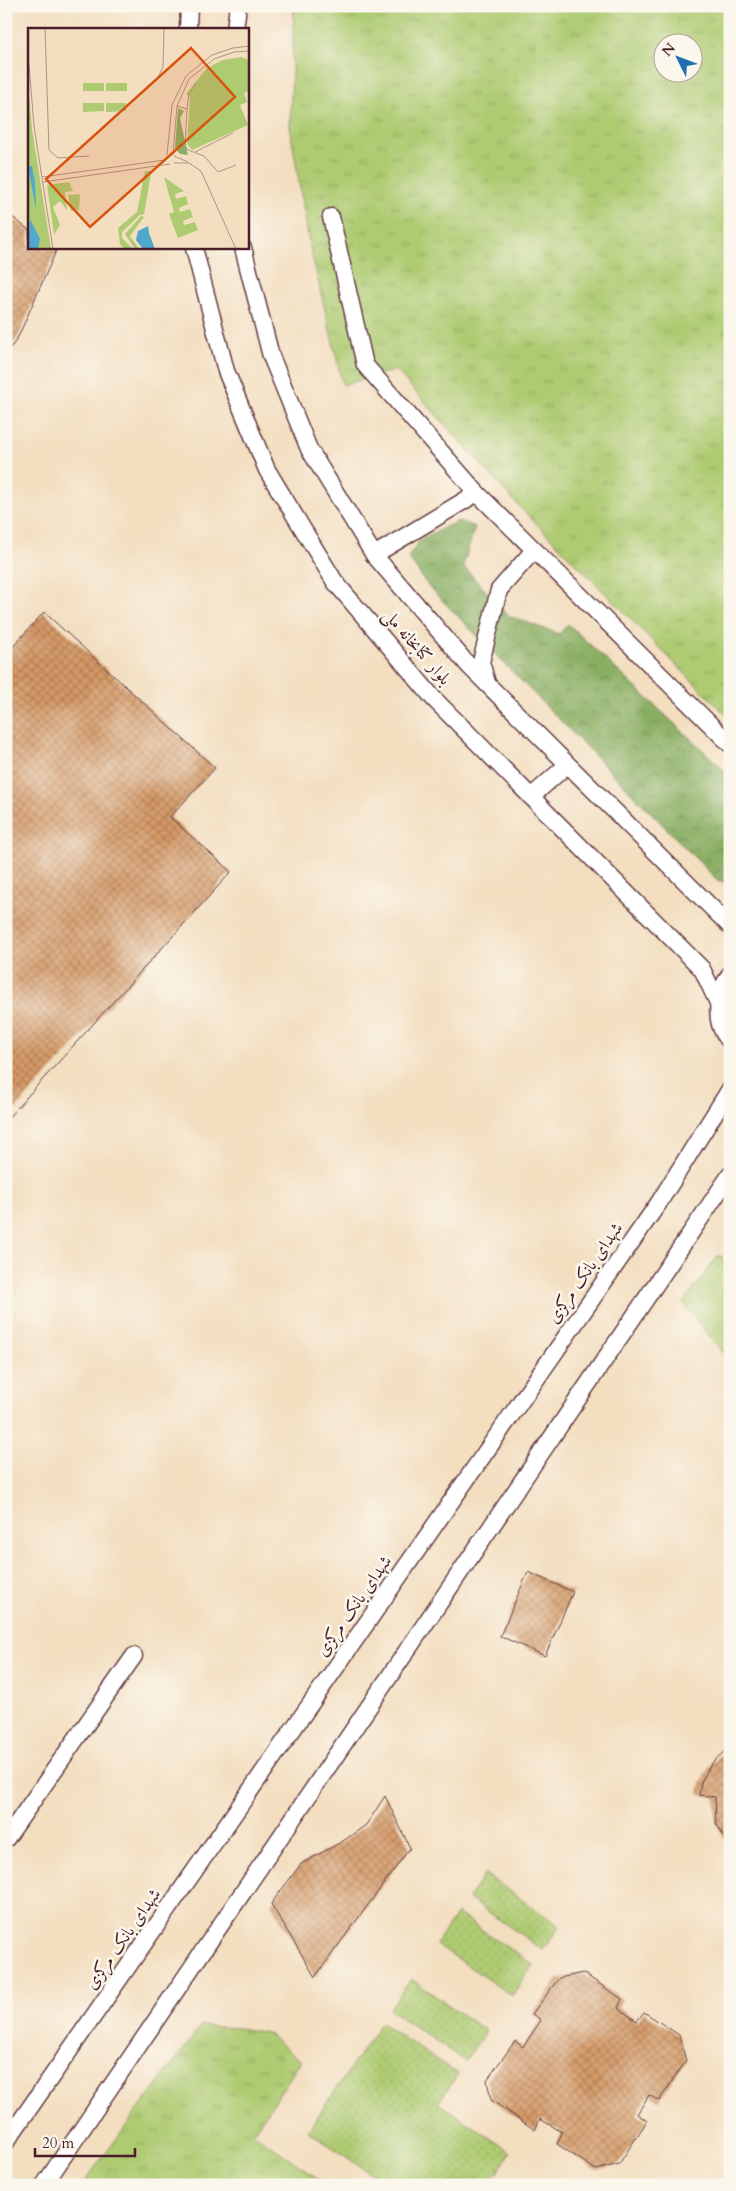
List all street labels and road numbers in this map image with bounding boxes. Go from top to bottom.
street label: بلوار کتابخانه ملی [377,603,457,691]
street label: شهدای بانک مرکزی [541,1217,629,1329]
street label: شهدای بانک مرکزی [310,1550,398,1662]
street label: شهدای بانک مرکزی [79,1883,167,1995]

